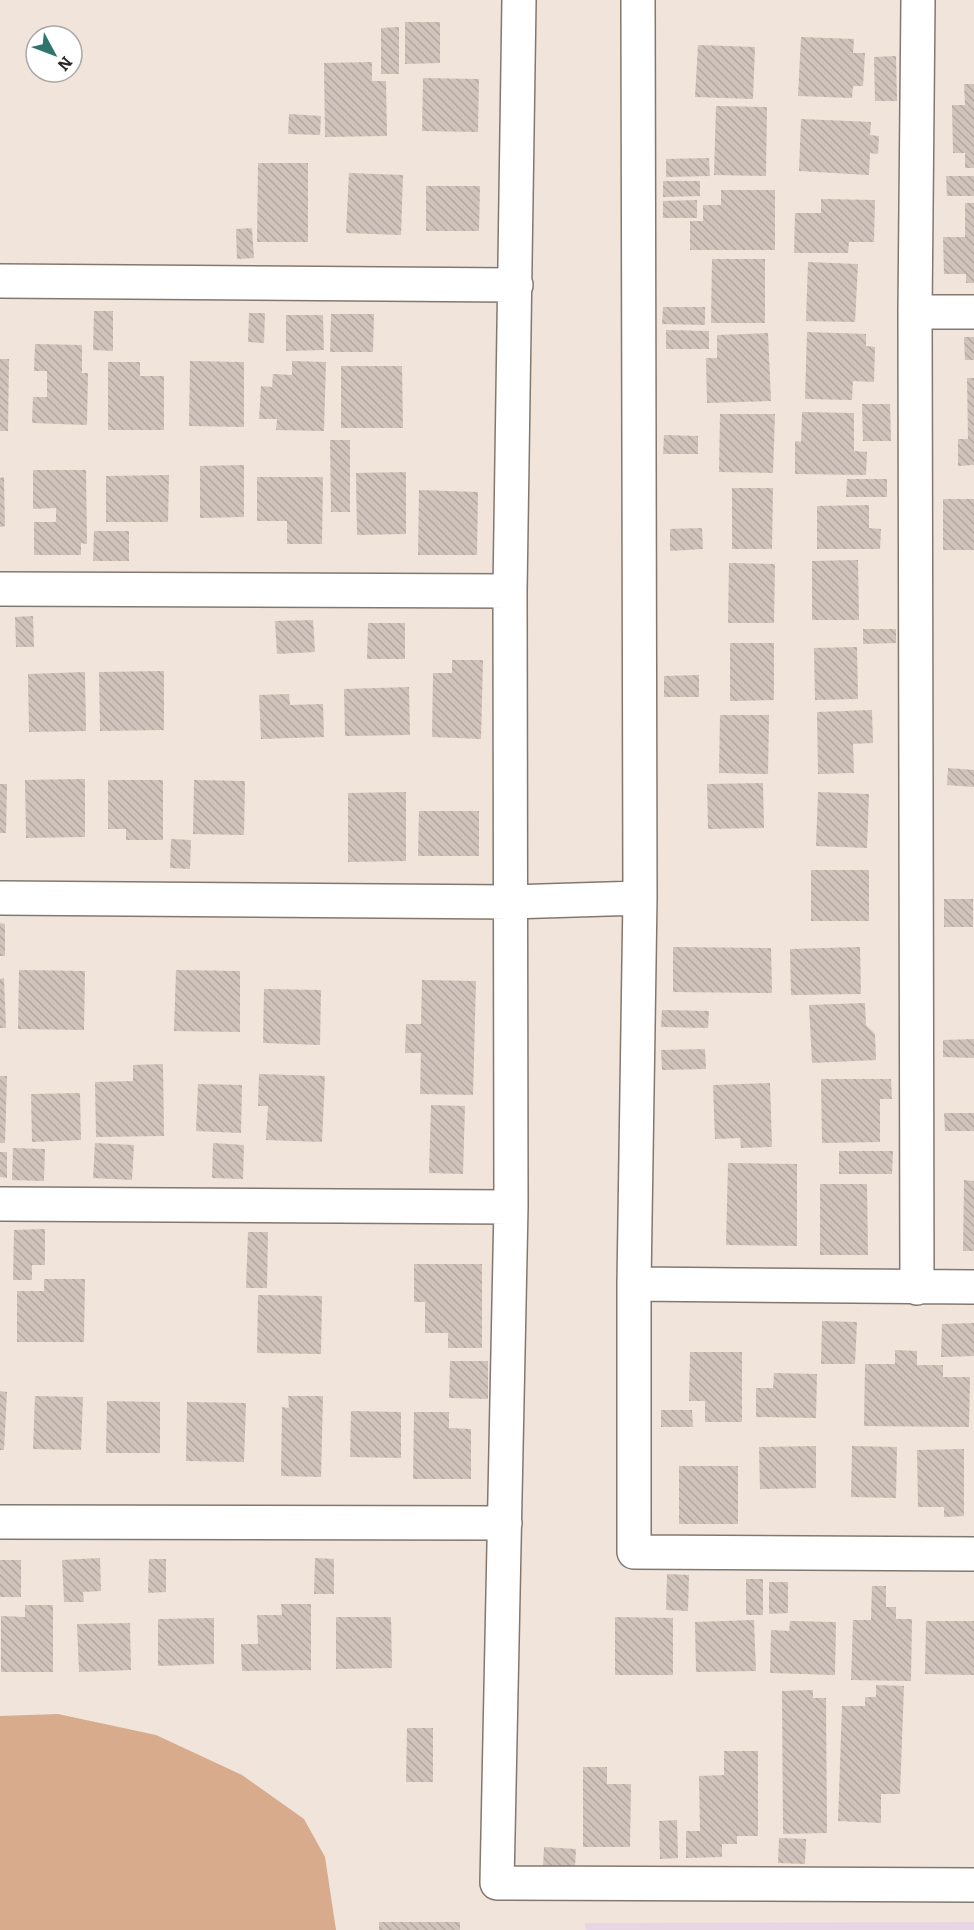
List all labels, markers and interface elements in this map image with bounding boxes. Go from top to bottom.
north arrow [24,24,84,84]
text: N [54,53,76,74]

